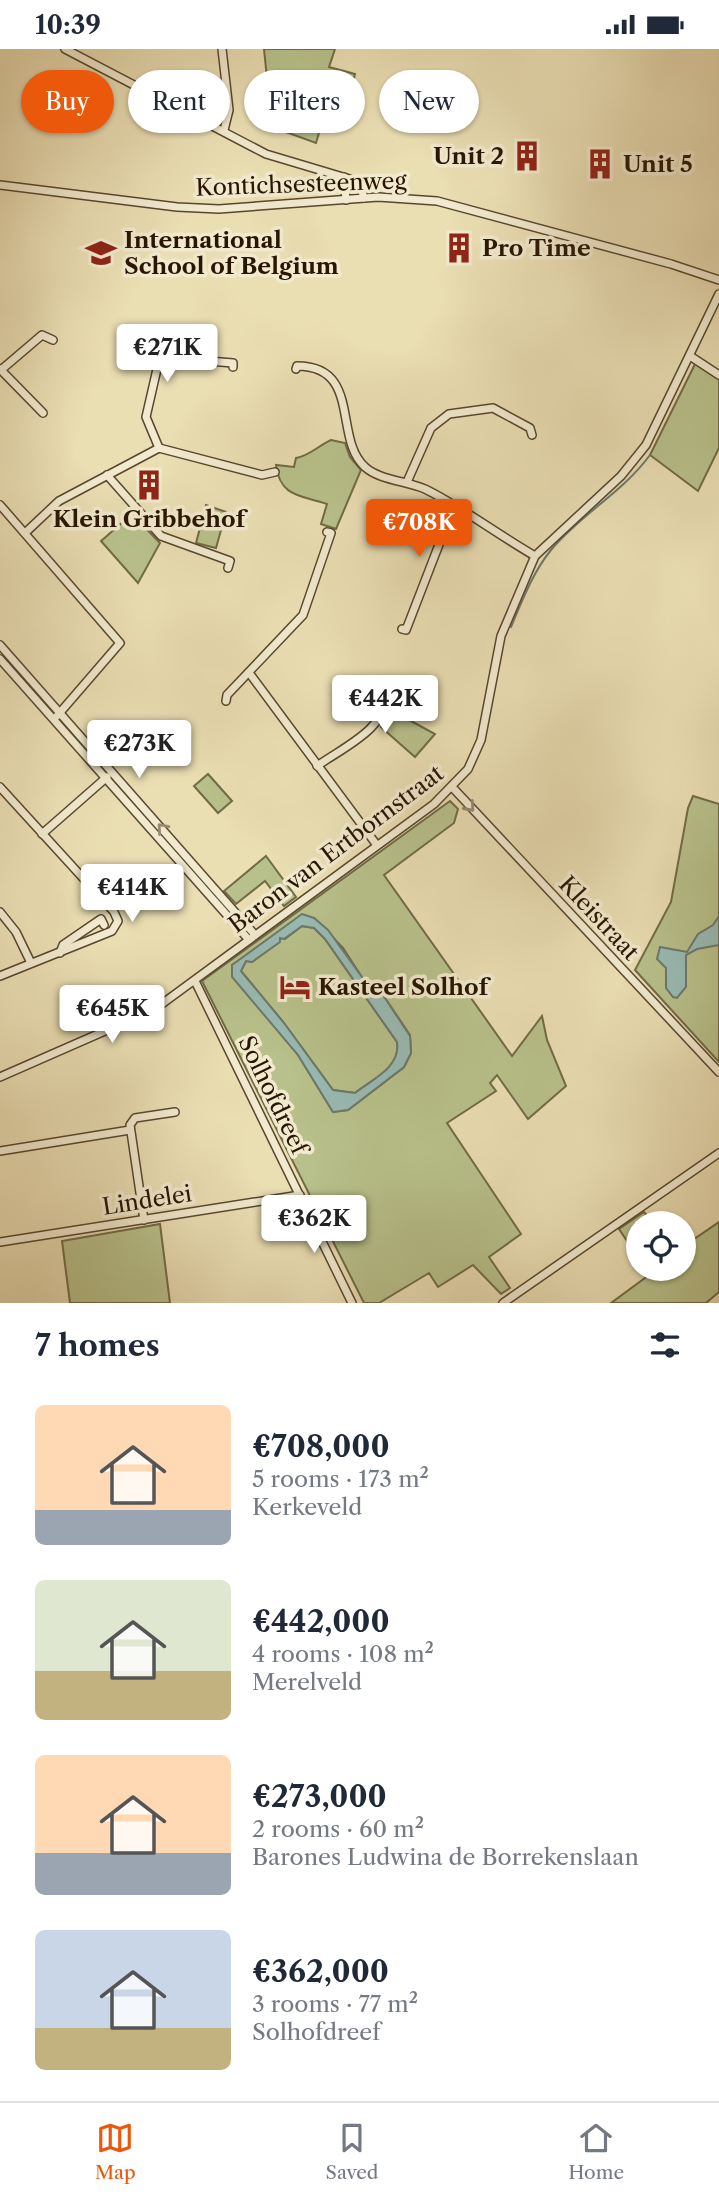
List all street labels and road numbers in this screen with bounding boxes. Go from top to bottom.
street label: Kontichsesteenweg [195,166,408,202]
street label: Baron van Ertbornstraat [223,759,449,939]
street label: Kleistraat [553,870,645,966]
street label: Solhofdreef [232,1031,315,1161]
street label: Lindelei [100,1179,194,1221]

